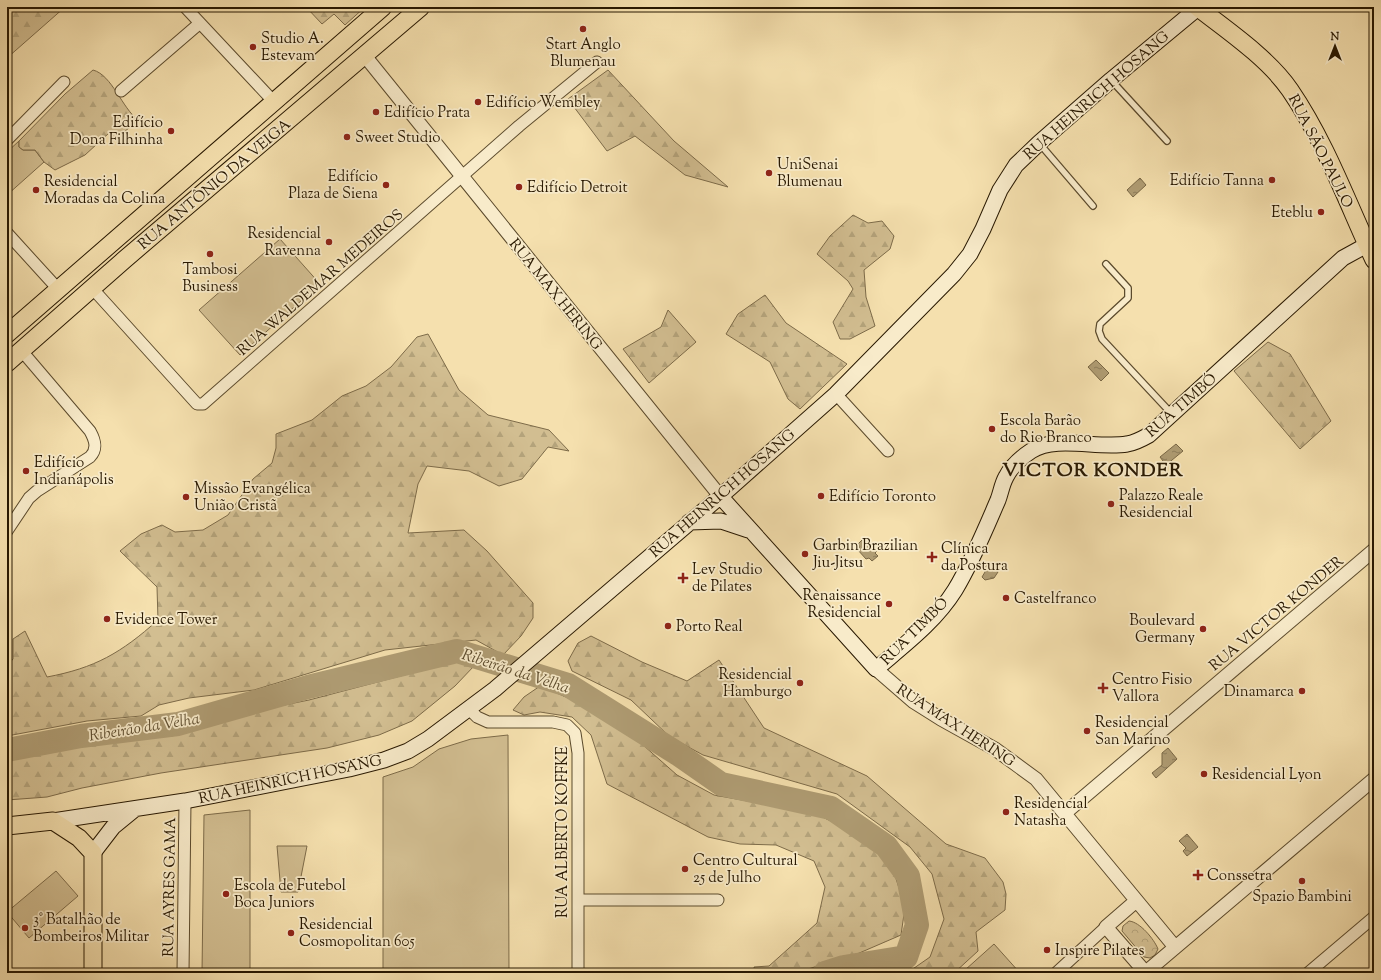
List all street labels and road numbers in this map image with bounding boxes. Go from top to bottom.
street label: RUA HEINRICH HOSANG [1020,27,1174,165]
street label: RUA SÃO PAULO [1282,91,1358,212]
street label: RUA ANTÔNIO DA VEIGA [133,114,296,255]
street label: RUA WALDEMAR MEDEIROS [233,205,409,361]
street label: RUA MAX HERING [503,235,606,355]
street label: RUA TIMBÓ [1141,368,1222,443]
street label: RUA HEINRICH HOSANG [646,425,800,563]
street label: RUA VICTOR KONDER [1205,551,1349,677]
street label: RUA TIMBÓ [875,592,954,671]
street label: RUA MAX HERING [892,680,1019,773]
street label: RUA ALBERTO KOFFKE [553,746,574,918]
street label: RUA HEINRICH HOSANG [197,751,384,810]
street label: RUA AYRES GAMA [159,817,182,957]

